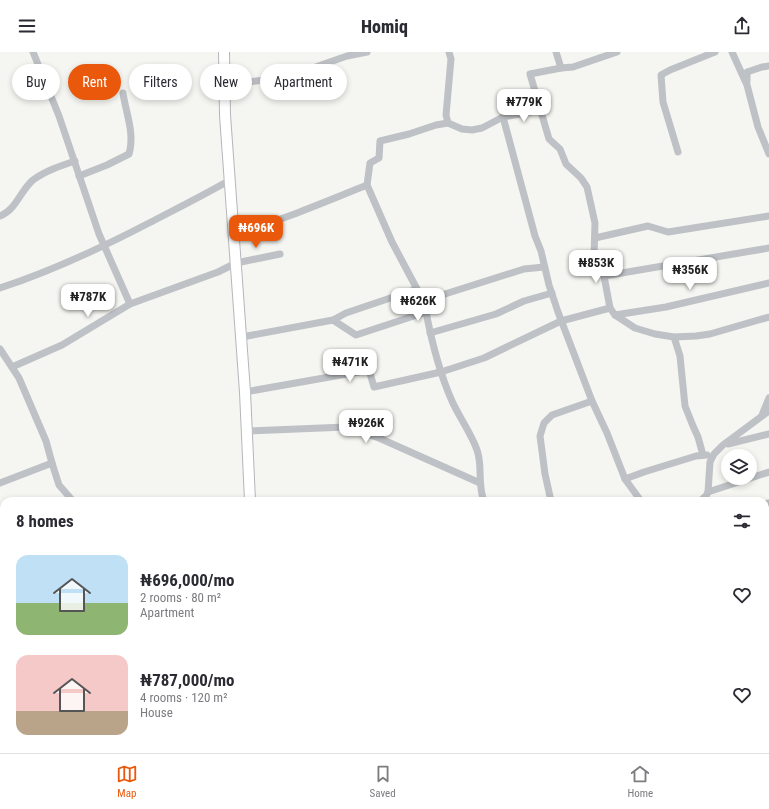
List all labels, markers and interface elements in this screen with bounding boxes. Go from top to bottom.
icon: menu [16,15,38,37]
icon: share [731,15,753,37]
text: Homiq [361,16,408,37]
chip: Buy [12,64,60,100]
chip: Rent [68,64,121,100]
chip: Filters [129,64,192,100]
chip: New [200,64,252,100]
chip: Apartment [260,64,347,100]
pin: ₦779K [496,89,552,123]
text: ₦779K [506,94,542,109]
pin: ₦696K [228,215,284,249]
text: ₦696K [238,220,274,235]
pin: ₦853K [568,250,624,284]
text: ₦853K [578,255,614,270]
pin: ₦356K [662,257,718,291]
text: ₦356K [672,262,708,277]
pin: ₦787K [60,284,116,318]
pin: ₦626K [390,288,446,322]
text: ₦787K [70,289,106,304]
text: ₦626K [400,293,436,308]
pin: ₦471K [322,349,378,383]
text: ₦471K [332,354,368,369]
pin: ₦926K [338,410,394,444]
text: ₦926K [348,415,384,430]
map controls [721,449,757,485]
button: layers [721,449,757,485]
icon: filters [731,510,753,532]
text: 8 homes [16,511,74,531]
text: ₦696,000/mo [140,570,235,590]
icon: home [48,571,96,619]
icon: heart [731,584,753,606]
text: 2 rooms · 80 m² [140,590,221,605]
text: Apartment [140,605,194,620]
text: ₦787,000/mo [140,670,235,690]
icon: home [48,671,96,719]
icon: heart [731,684,753,706]
text: 4 rooms · 120 m² [140,690,227,705]
text: House [140,705,173,720]
tab: Map [116,763,138,800]
tab: Saved [370,763,396,800]
tab: Home [627,763,653,800]

